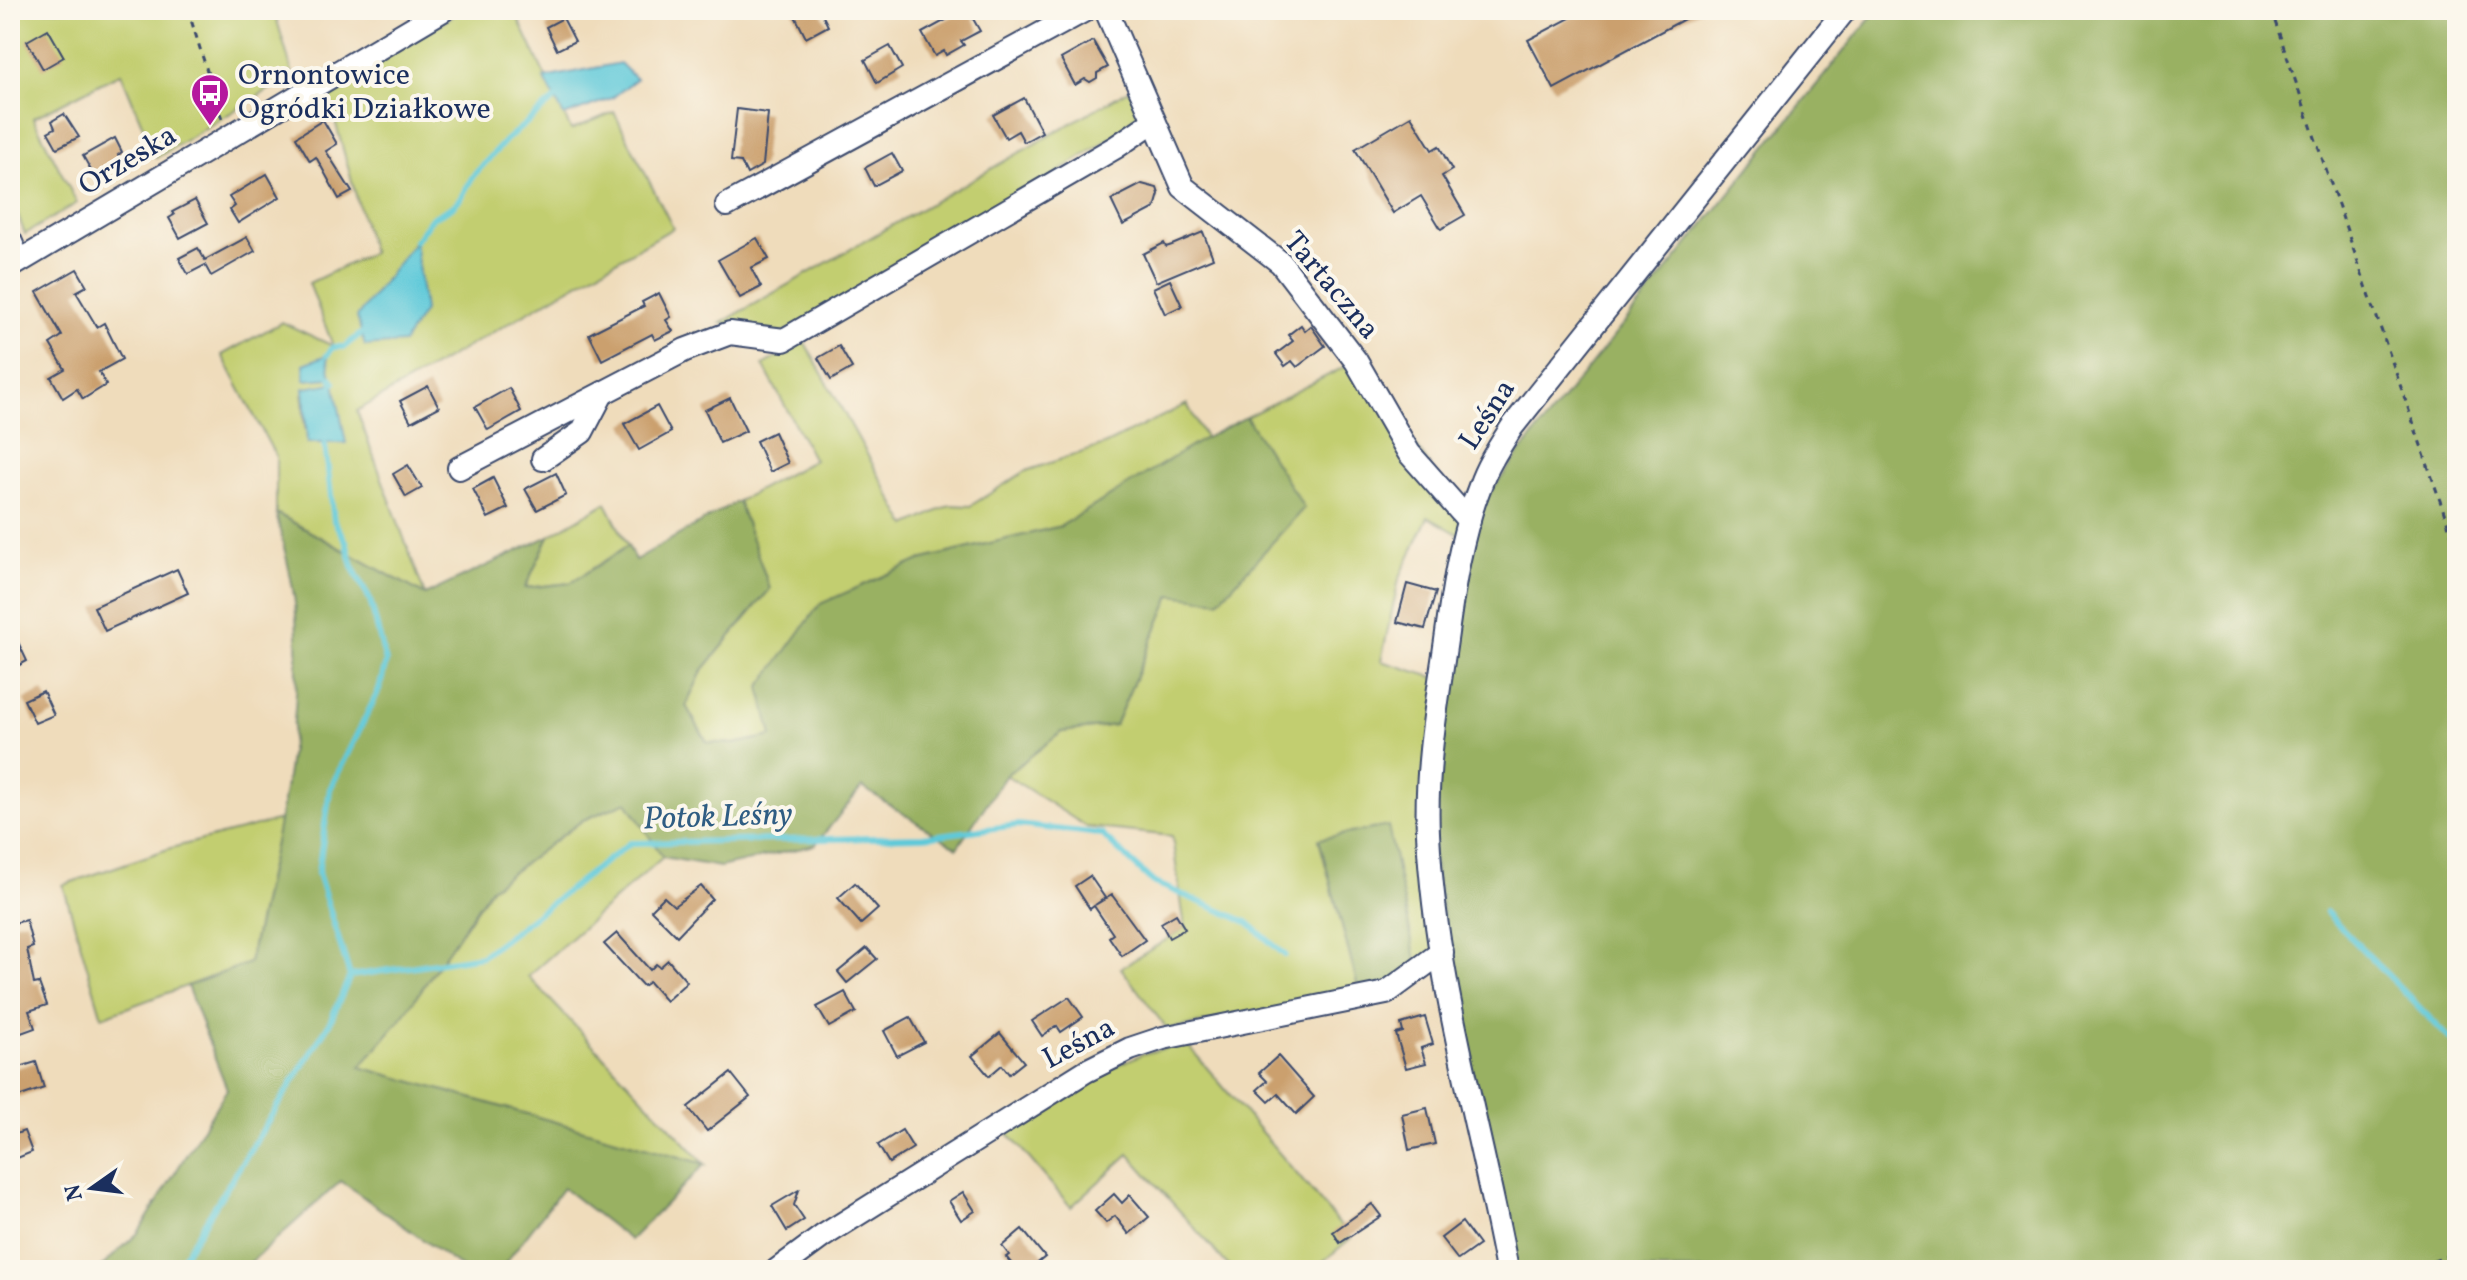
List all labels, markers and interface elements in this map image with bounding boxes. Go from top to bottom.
place label: Ornontowice Ogródki Działkowe [238,55,491,131]
bus stop icon: Ornontowice Ogródki Działkowe [189,72,231,127]
street label: Orzeska [71,115,185,207]
street label: Tartaczna [1273,223,1389,349]
street label: Leśna [1449,371,1527,459]
water label: Potok Leśny [642,793,794,843]
street label: Leśna [1035,1007,1123,1081]
north arrow [52,1148,132,1228]
text: N [58,1181,92,1204]

